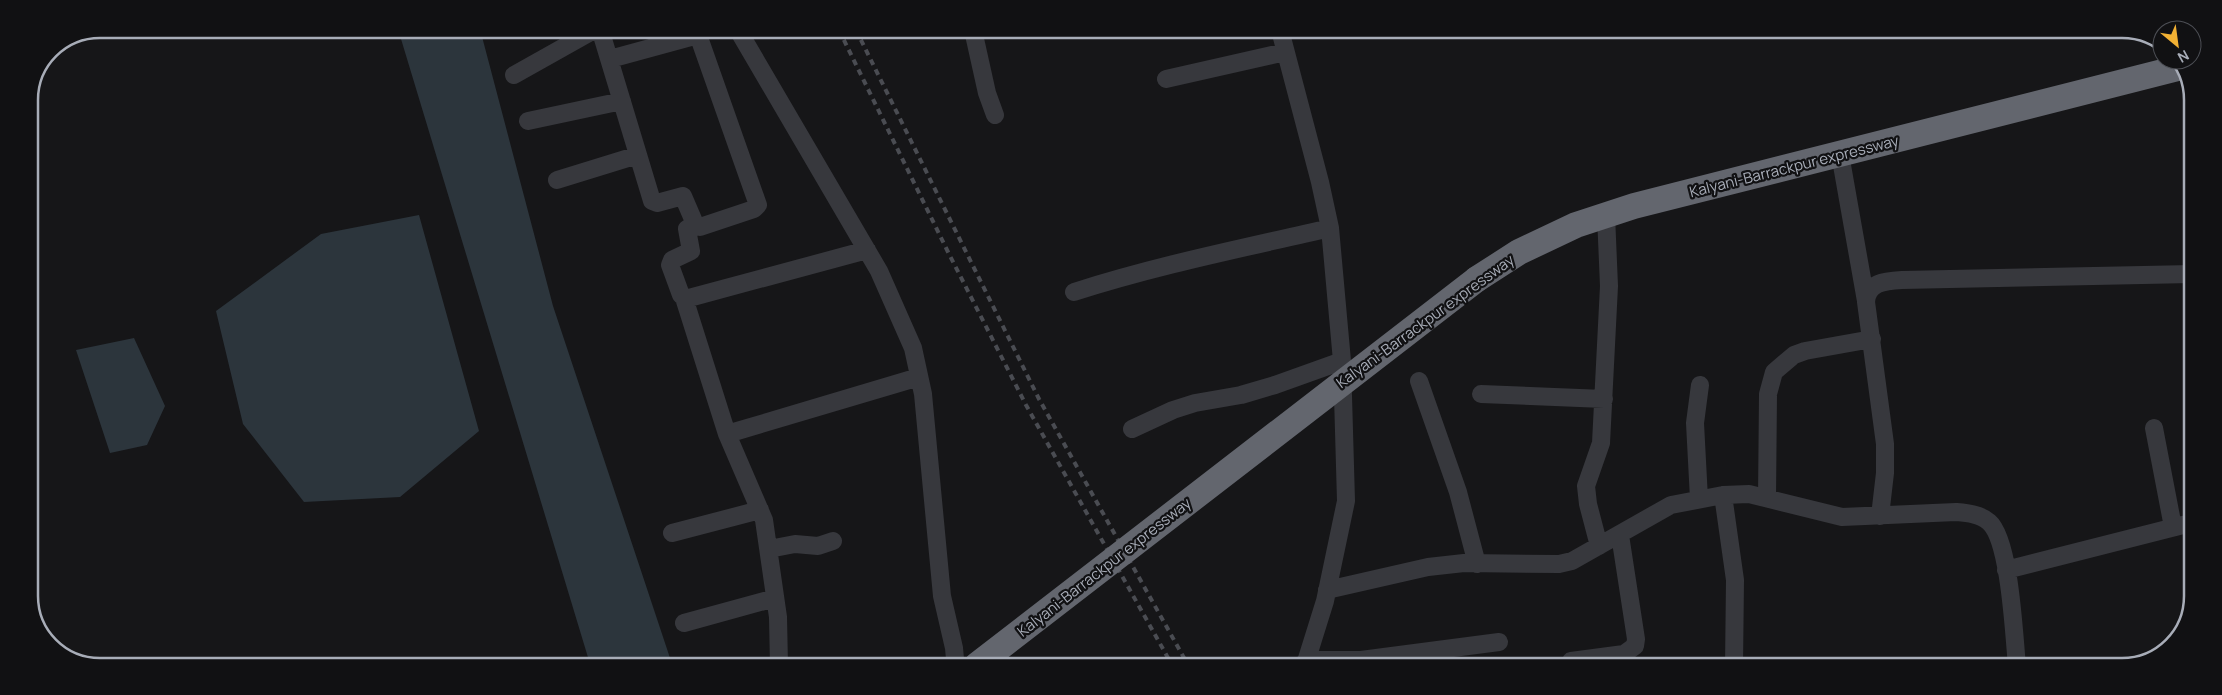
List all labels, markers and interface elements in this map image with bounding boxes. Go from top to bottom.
north arrow [2152,20,2202,70]
text: N [2175,46,2193,68]
street label: Kalyani-Barrackpur expressway [1687,130,1901,202]
street label: Kalyani-Barrackpur expressway [1332,249,1518,393]
street label: Kalyani-Barrackpur expressway [1013,492,1195,642]

